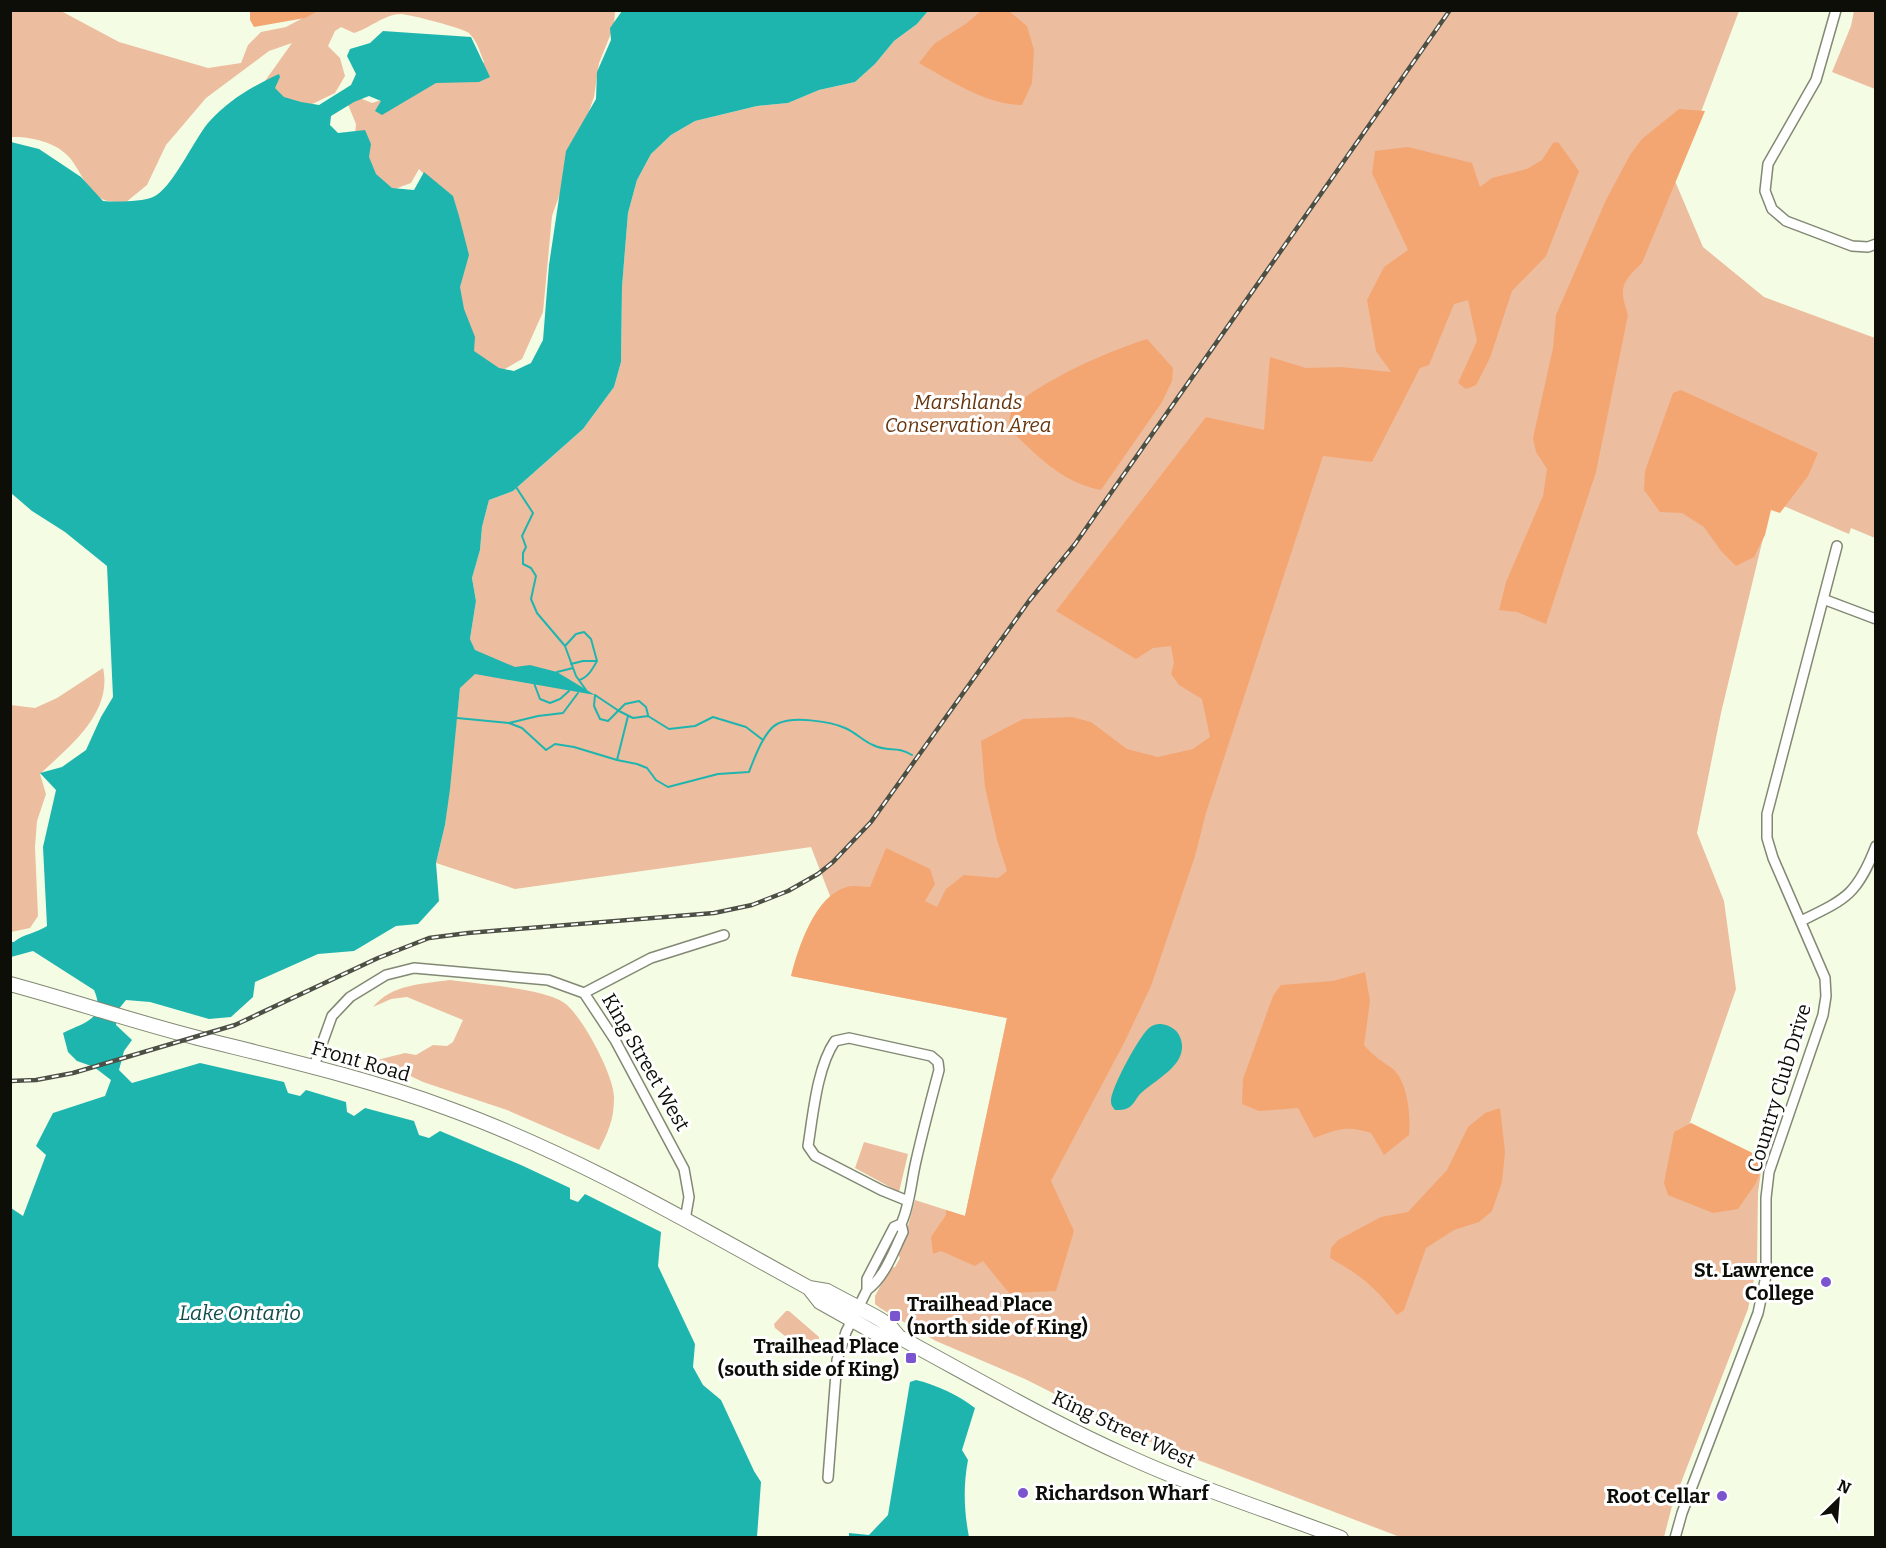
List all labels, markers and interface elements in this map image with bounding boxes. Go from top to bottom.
park label: Marshlands Conservation Area [885,390,1051,437]
street label: King Street West [597,989,695,1135]
street label: Country Club Drive [1742,1001,1816,1175]
street label: Front Road [309,1035,413,1087]
place label: St. Lawrence College [1694,1258,1814,1305]
marker: St. Lawrence College [1819,1275,1833,1289]
place label: Trailhead Place (north side of King) [907,1292,1088,1339]
water label: Lake Ontario [179,1300,301,1326]
marker: Trailhead Place (north side of King) [888,1309,902,1323]
place label: Trailhead Place (south side of King) [718,1334,899,1381]
marker: Trailhead Place (south side of King) [904,1351,918,1365]
street label: King Street West [1049,1385,1199,1473]
north arrow [1808,1470,1868,1530]
text: N [1835,1476,1854,1498]
place label: Richardson Wharf [1035,1481,1210,1505]
place label: Root Cellar [1606,1484,1711,1508]
marker: Richardson Wharf [1016,1486,1030,1500]
marker: Root Cellar [1715,1489,1729,1503]

